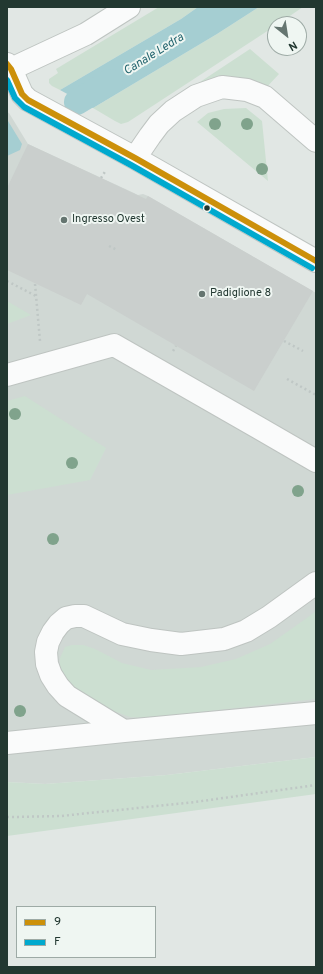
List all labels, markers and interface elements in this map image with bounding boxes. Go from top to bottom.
north arrow [267,16,307,56]
water label: Canale Ledra [121,31,187,79]
text: N [286,37,299,54]
unlabelled marker [202,203,212,213]
place label: Ingresso Ovest [72,213,145,227]
marker: Ingresso Ovest [59,215,69,225]
place label: Padiglione 8 [210,287,271,301]
marker: Padiglione 8 [197,289,207,299]
legend [16,906,156,958]
text: 9 [54,914,61,930]
text: F [54,934,61,950]

